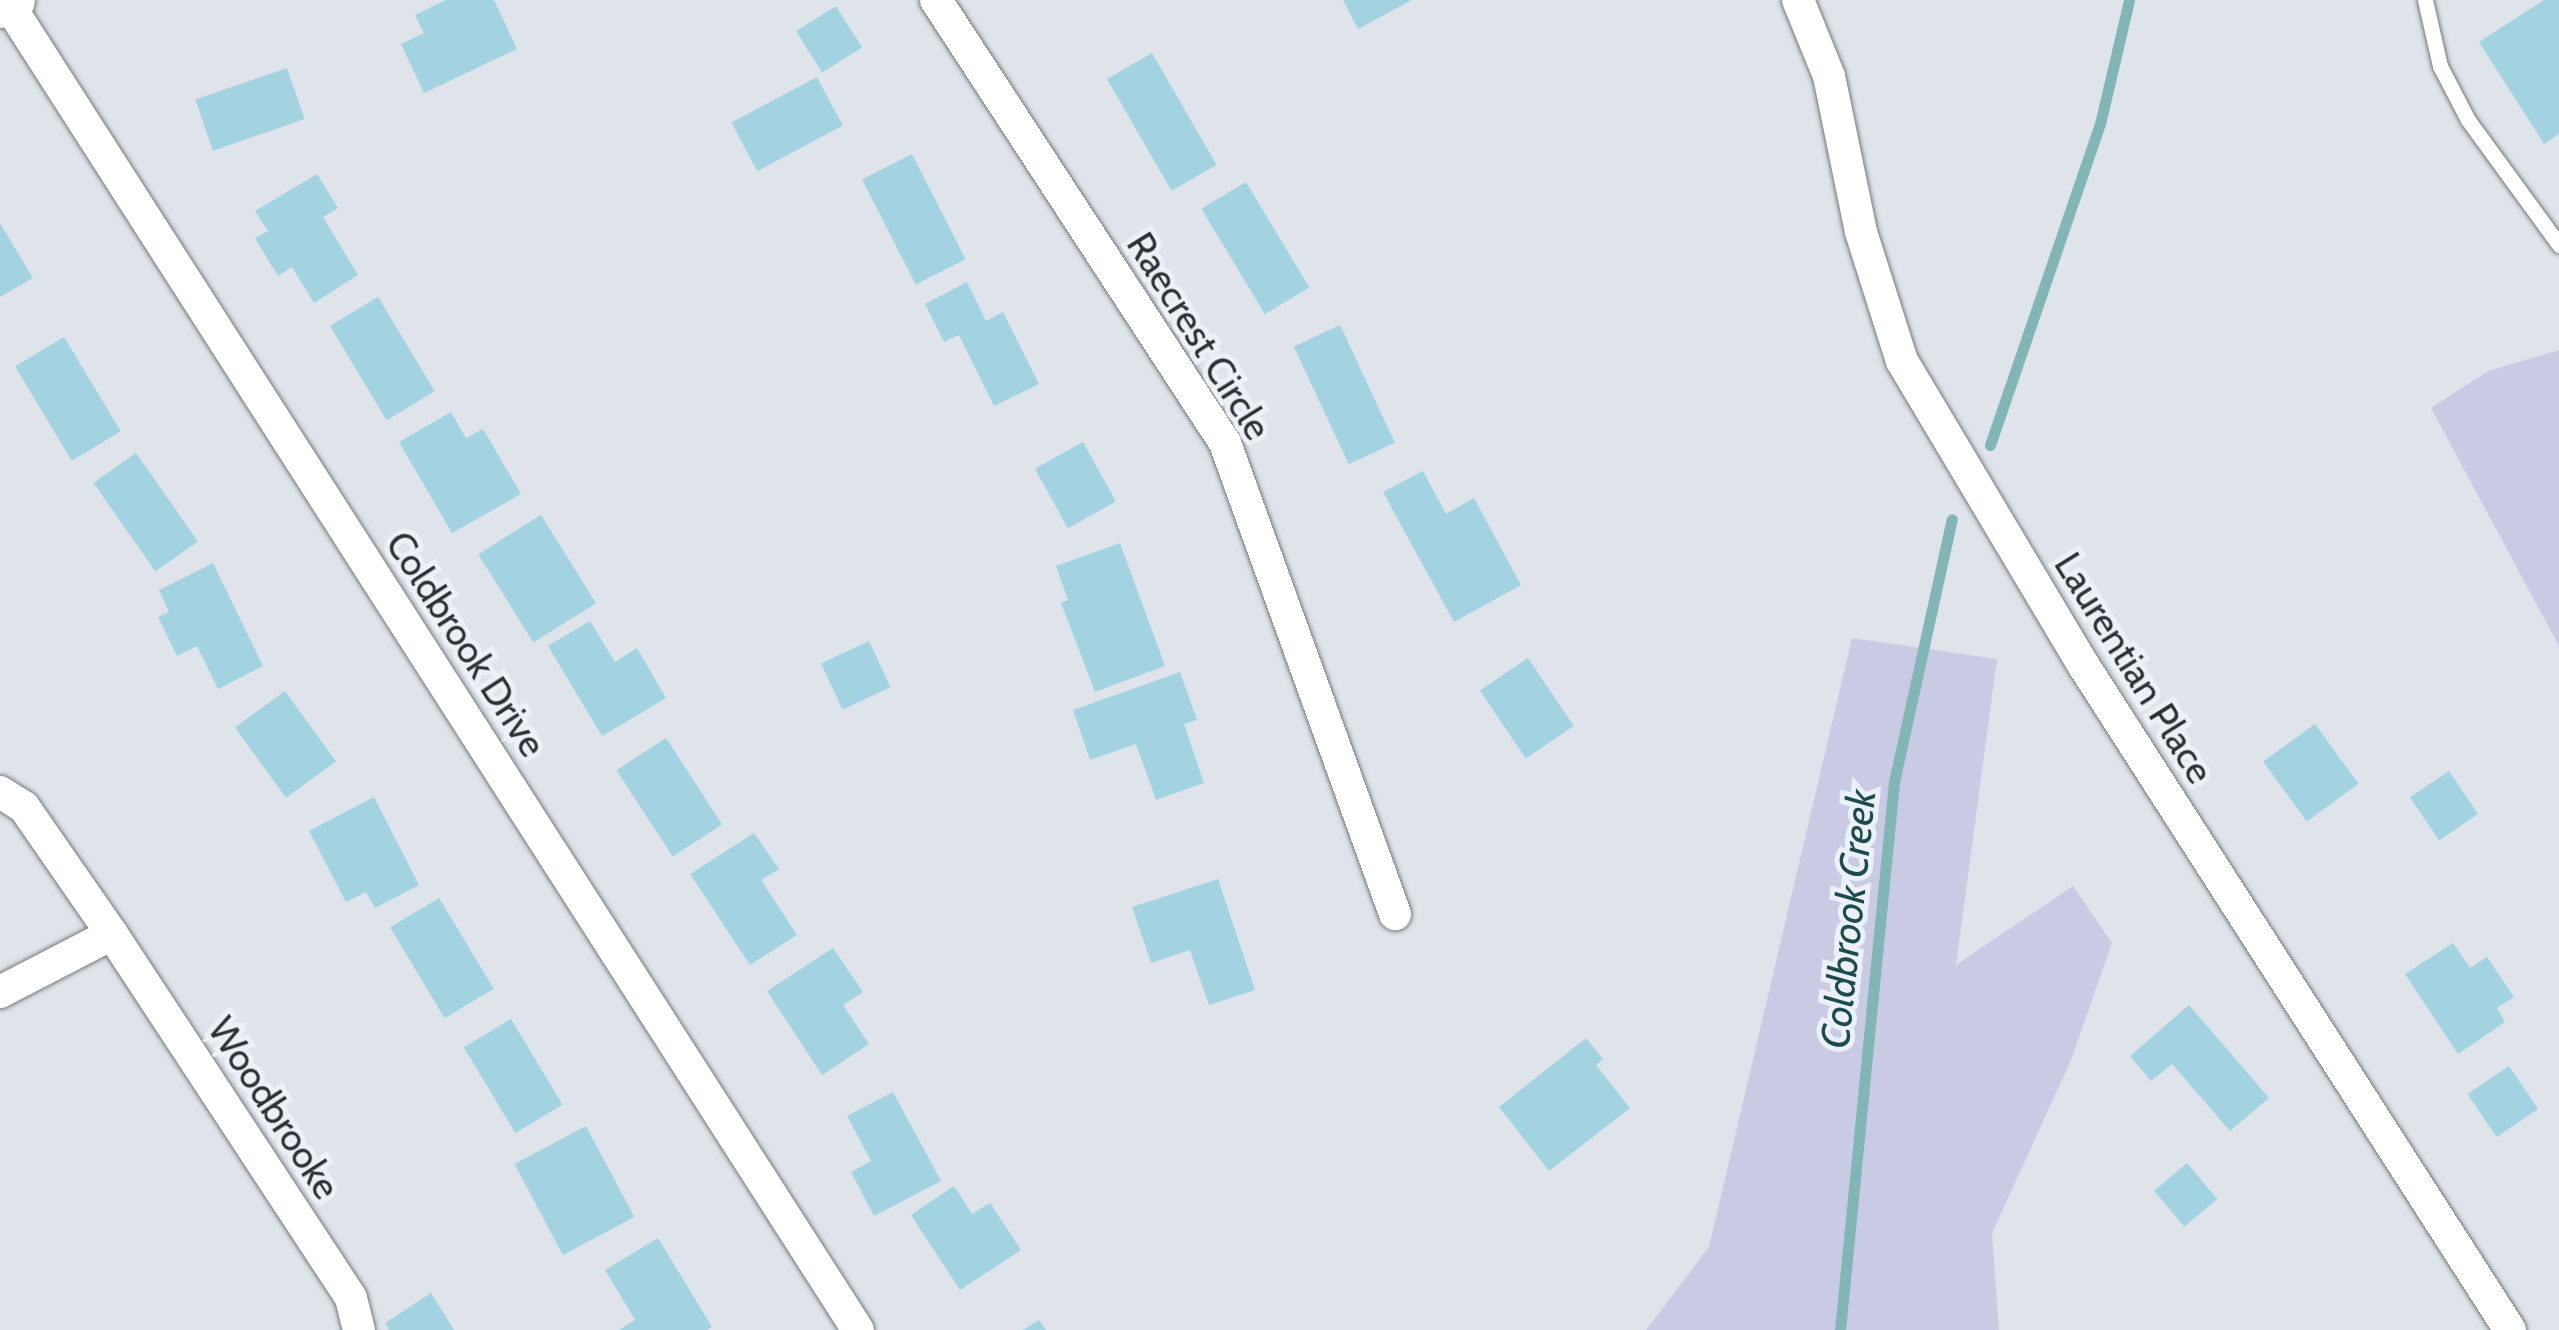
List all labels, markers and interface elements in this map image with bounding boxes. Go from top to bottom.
street label: Raecrest Circle [1117,224,1281,448]
street label: Coldbrook Drive [376,523,556,765]
street label: Laurentian Place [2045,544,2223,792]
water label: Coldbrook Creek [1811,787,1885,1051]
street label: Woodbrooke [198,1009,350,1207]

